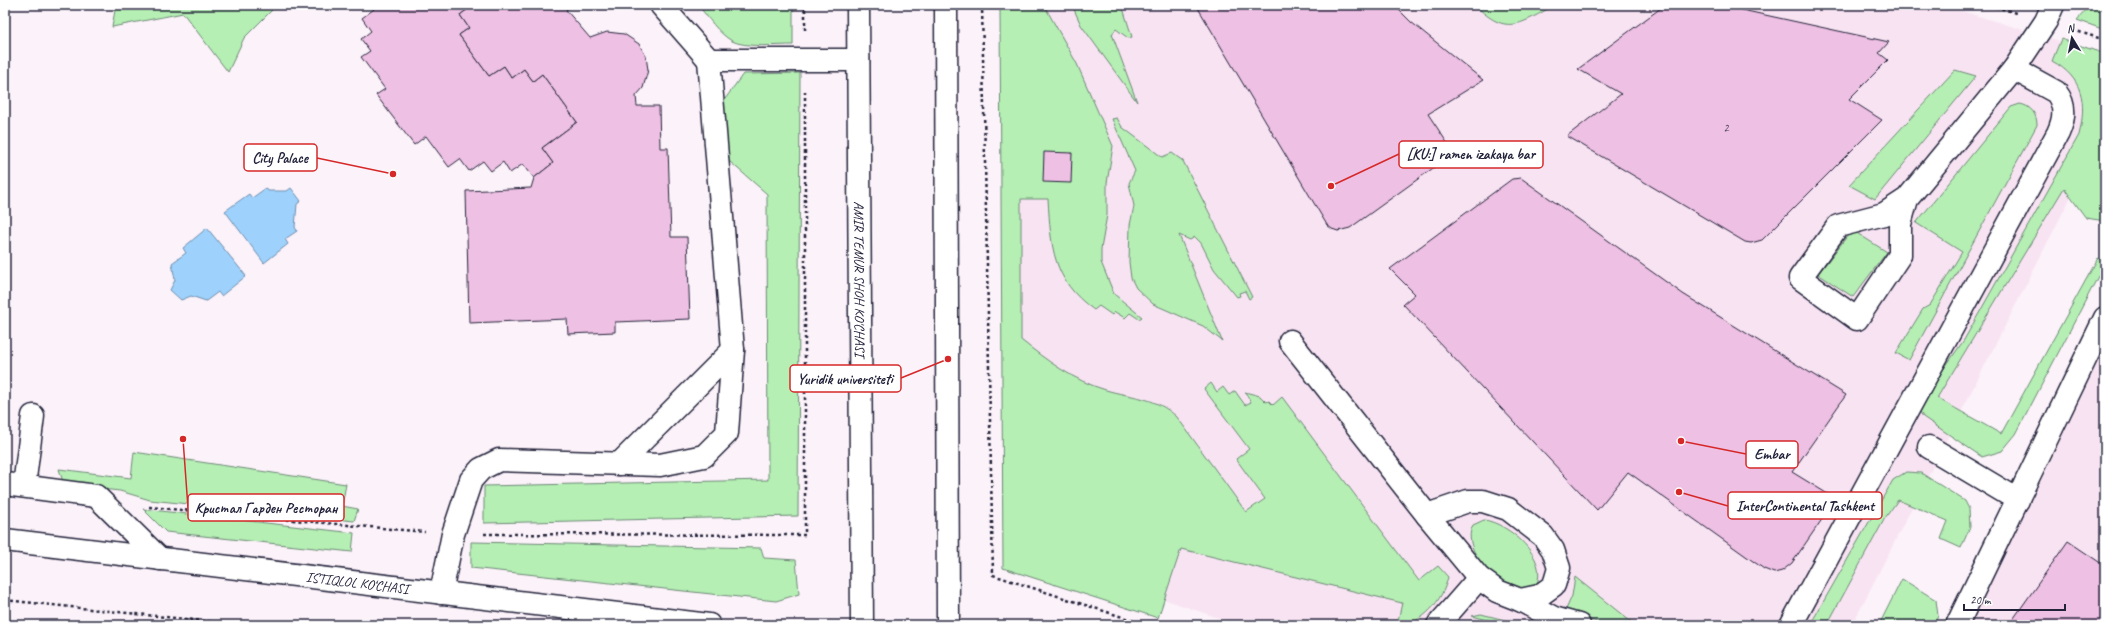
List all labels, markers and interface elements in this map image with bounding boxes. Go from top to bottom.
north arrow [2052,18,2092,58]
text: N [2066,20,2077,36]
house number: 2 [1723,120,1730,136]
callout: [KU:] ramen izakaya bar [1399,141,1543,168]
callout: City Palace [244,144,317,171]
text: [KU:] ramen izakaya bar [1407,145,1537,164]
text: City Palace [252,149,310,168]
street label: AMIR TEMUR SHOH KO'CHASI [850,201,868,360]
callout: Yuridik universiteti [790,365,901,392]
text: Yuridik universiteti [797,370,895,389]
callout: Embar [1746,441,1798,468]
text: Embar [1754,445,1791,464]
callout: InterContinental Tashkent [1728,492,1882,519]
callout: Кристал Гарден Ресторан [188,494,344,521]
text: InterContinental Tashkent [1736,497,1876,516]
text: Кристал Гарден Ресторан [195,499,339,518]
street label: ISTIQLOL KO‘CHASI [305,568,413,598]
scale bar [1964,586,2065,612]
text: 20 m [1970,592,1992,608]

